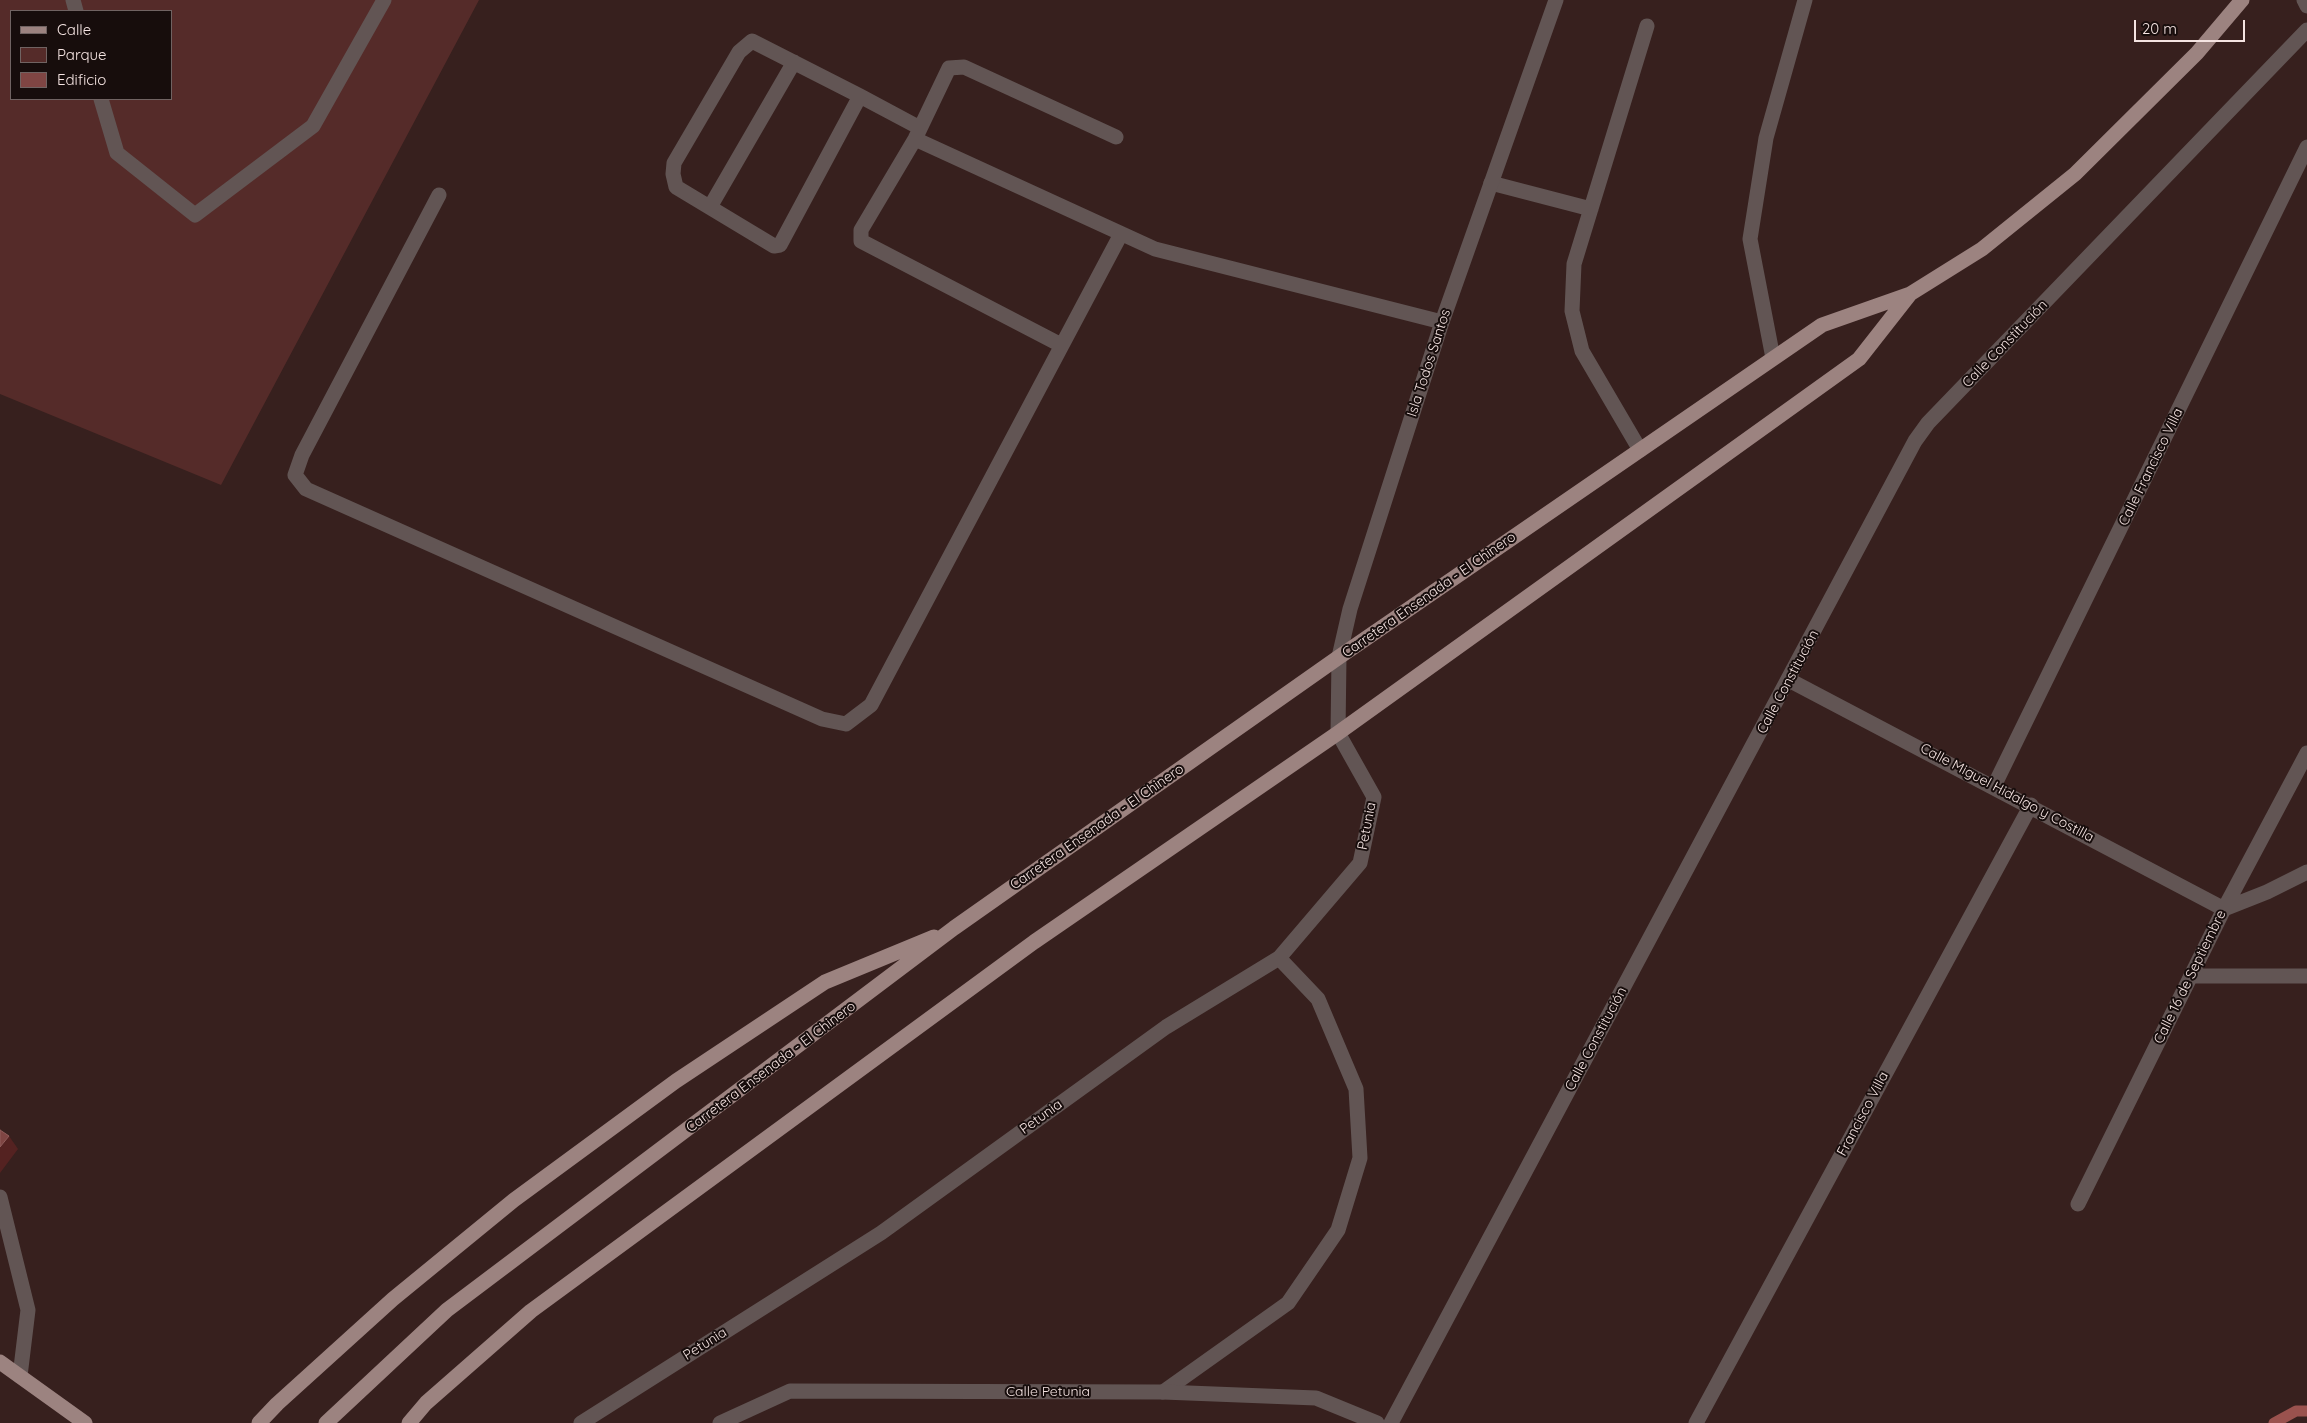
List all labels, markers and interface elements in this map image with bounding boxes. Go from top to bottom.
legend [10,10,172,100]
scale bar [2137,10,2248,42]
text: 20 m [2142,19,2177,38]
text: Calle [57,20,91,39]
text: Parque [57,45,107,64]
text: Edificio [57,70,106,89]
street label: Calle Constitución [1959,297,2051,391]
street label: Isla Todos Santos [1404,307,1454,419]
street label: Calle Francisco Villa [2115,405,2187,529]
street label: Carretera Ensenada - El Chinero [1339,528,1519,662]
street label: Calle Constitución [1754,627,1822,737]
street label: Calle Miguel Hidalgo y Costilla [1917,740,2097,846]
street label: Carretera Ensenada - El Chinero [1007,760,1187,894]
street label: Petunia [1354,801,1380,851]
street label: Calle 16 de Septiembre [2150,907,2230,1047]
street label: Calle Constitución [1562,984,1630,1094]
street label: Carretera Ensenada - El Chinero [683,998,859,1136]
street label: Francisco Villa [1834,1069,1892,1159]
street label: Petunia [1016,1096,1066,1138]
street label: Petunia [680,1324,730,1364]
street label: Calle Petunia [1006,1384,1090,1400]

